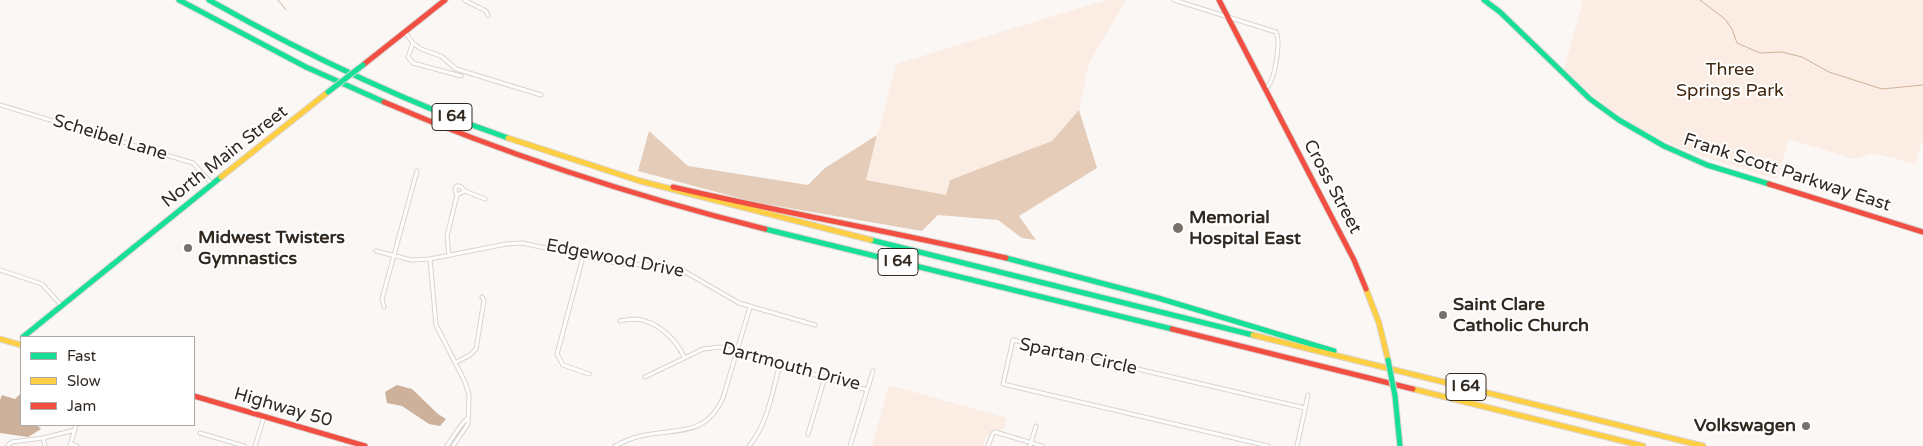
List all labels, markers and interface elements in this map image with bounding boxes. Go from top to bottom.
park label: Three Springs Park [1676,59,1784,102]
street label: North Main Street [158,101,292,213]
road number: I 64 [432,104,472,130]
street label: Scheibel Lane [50,110,170,166]
street label: Frank Scott Parkway East [1681,129,1893,217]
street label: Cross Street [1298,136,1366,238]
place label: Memorial Hospital East [1189,207,1301,250]
marker: Memorial Hospital East [1171,221,1185,235]
place label: Midwest Twisters Gymnastics [198,227,345,270]
street label: Edgewood Drive [544,235,686,283]
marker: Midwest Twisters Gymnastics [182,242,194,254]
road number: I 64 [878,248,918,276]
place label: Saint Clare Catholic Church [1453,294,1589,336]
marker: Saint Clare Catholic Church [1437,309,1449,321]
street label: Spartan Circle [1017,334,1139,380]
legend [20,336,195,426]
street label: Dartmouth Drive [719,338,863,396]
text: Fast [67,347,96,365]
text: Slow [67,372,101,390]
road number: I 64 [1446,374,1486,401]
street label: Highway 50 [231,384,335,432]
text: Jam [67,397,96,415]
place label: Volkswagen [1694,415,1796,437]
marker: Volkswagen [1800,420,1812,432]

